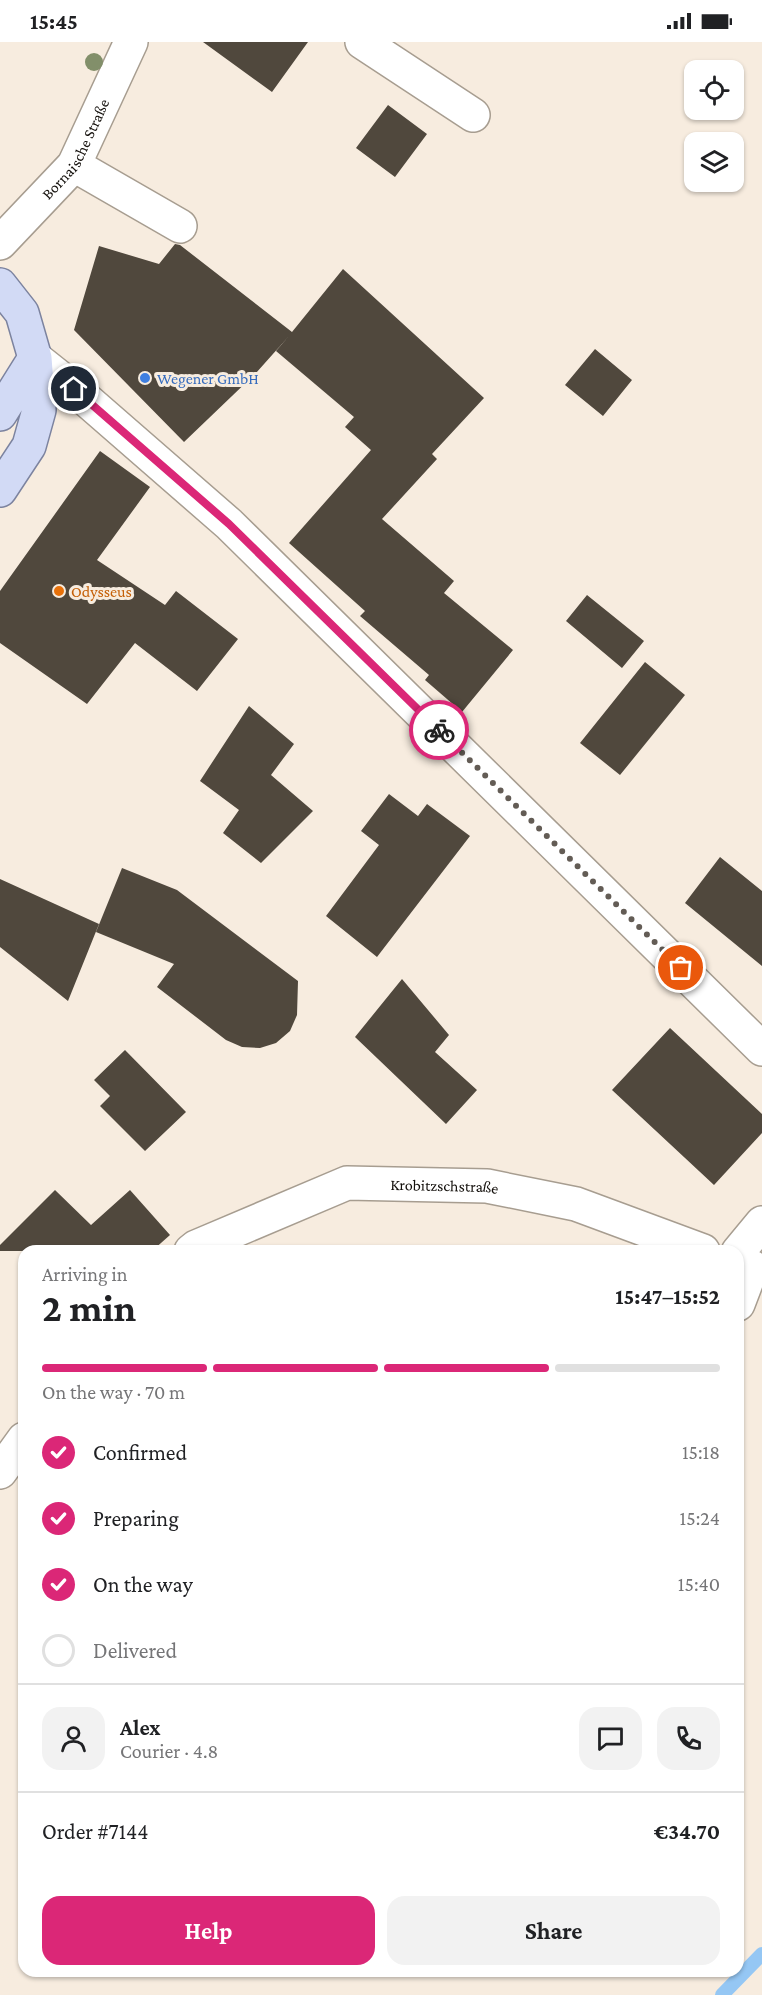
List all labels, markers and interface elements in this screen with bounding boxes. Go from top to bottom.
text: 15:45 [30,9,78,34]
map controls [684,60,744,192]
button: locate [684,60,744,120]
street label: Bornaische Straße [38,96,113,203]
button: layers [684,132,744,192]
pin [48,363,99,414]
place label: Wegener GmbH [157,370,259,388]
marker: Wegener GmbH [138,371,152,385]
icon: home [57,372,90,405]
place label: Odysseus [71,583,132,601]
marker: Odysseus [52,584,66,598]
courier [409,700,469,760]
icon: bike [423,714,456,747]
pin [655,942,706,993]
icon: bag [664,951,697,984]
street label: Krobitzschstraße [390,1176,500,1197]
text: Arriving in [42,1263,127,1285]
text: 15:47–15:52 [615,1284,720,1309]
text: 2 min [42,1286,136,1329]
text: On the way · 70 m [42,1381,185,1403]
icon: check [42,1436,75,1469]
text: Confirmed [93,1440,187,1465]
text: 15:18 [682,1441,720,1463]
icon: check [42,1502,75,1535]
text: Preparing [93,1506,179,1531]
text: 15:24 [680,1507,720,1529]
icon: check [42,1568,75,1601]
text: On the way [93,1572,193,1597]
text: 15:40 [678,1573,720,1595]
text: Delivered [93,1638,177,1663]
button: person [42,1707,105,1770]
button: chat [579,1707,642,1770]
button: phone [657,1707,720,1770]
text: Alex [120,1715,161,1740]
text: Courier · 4.8 [120,1740,218,1762]
text: Order #7144 [42,1819,149,1844]
text: €34.70 [654,1819,720,1844]
button: Help [42,1896,375,1965]
button: Share [387,1896,720,1965]

